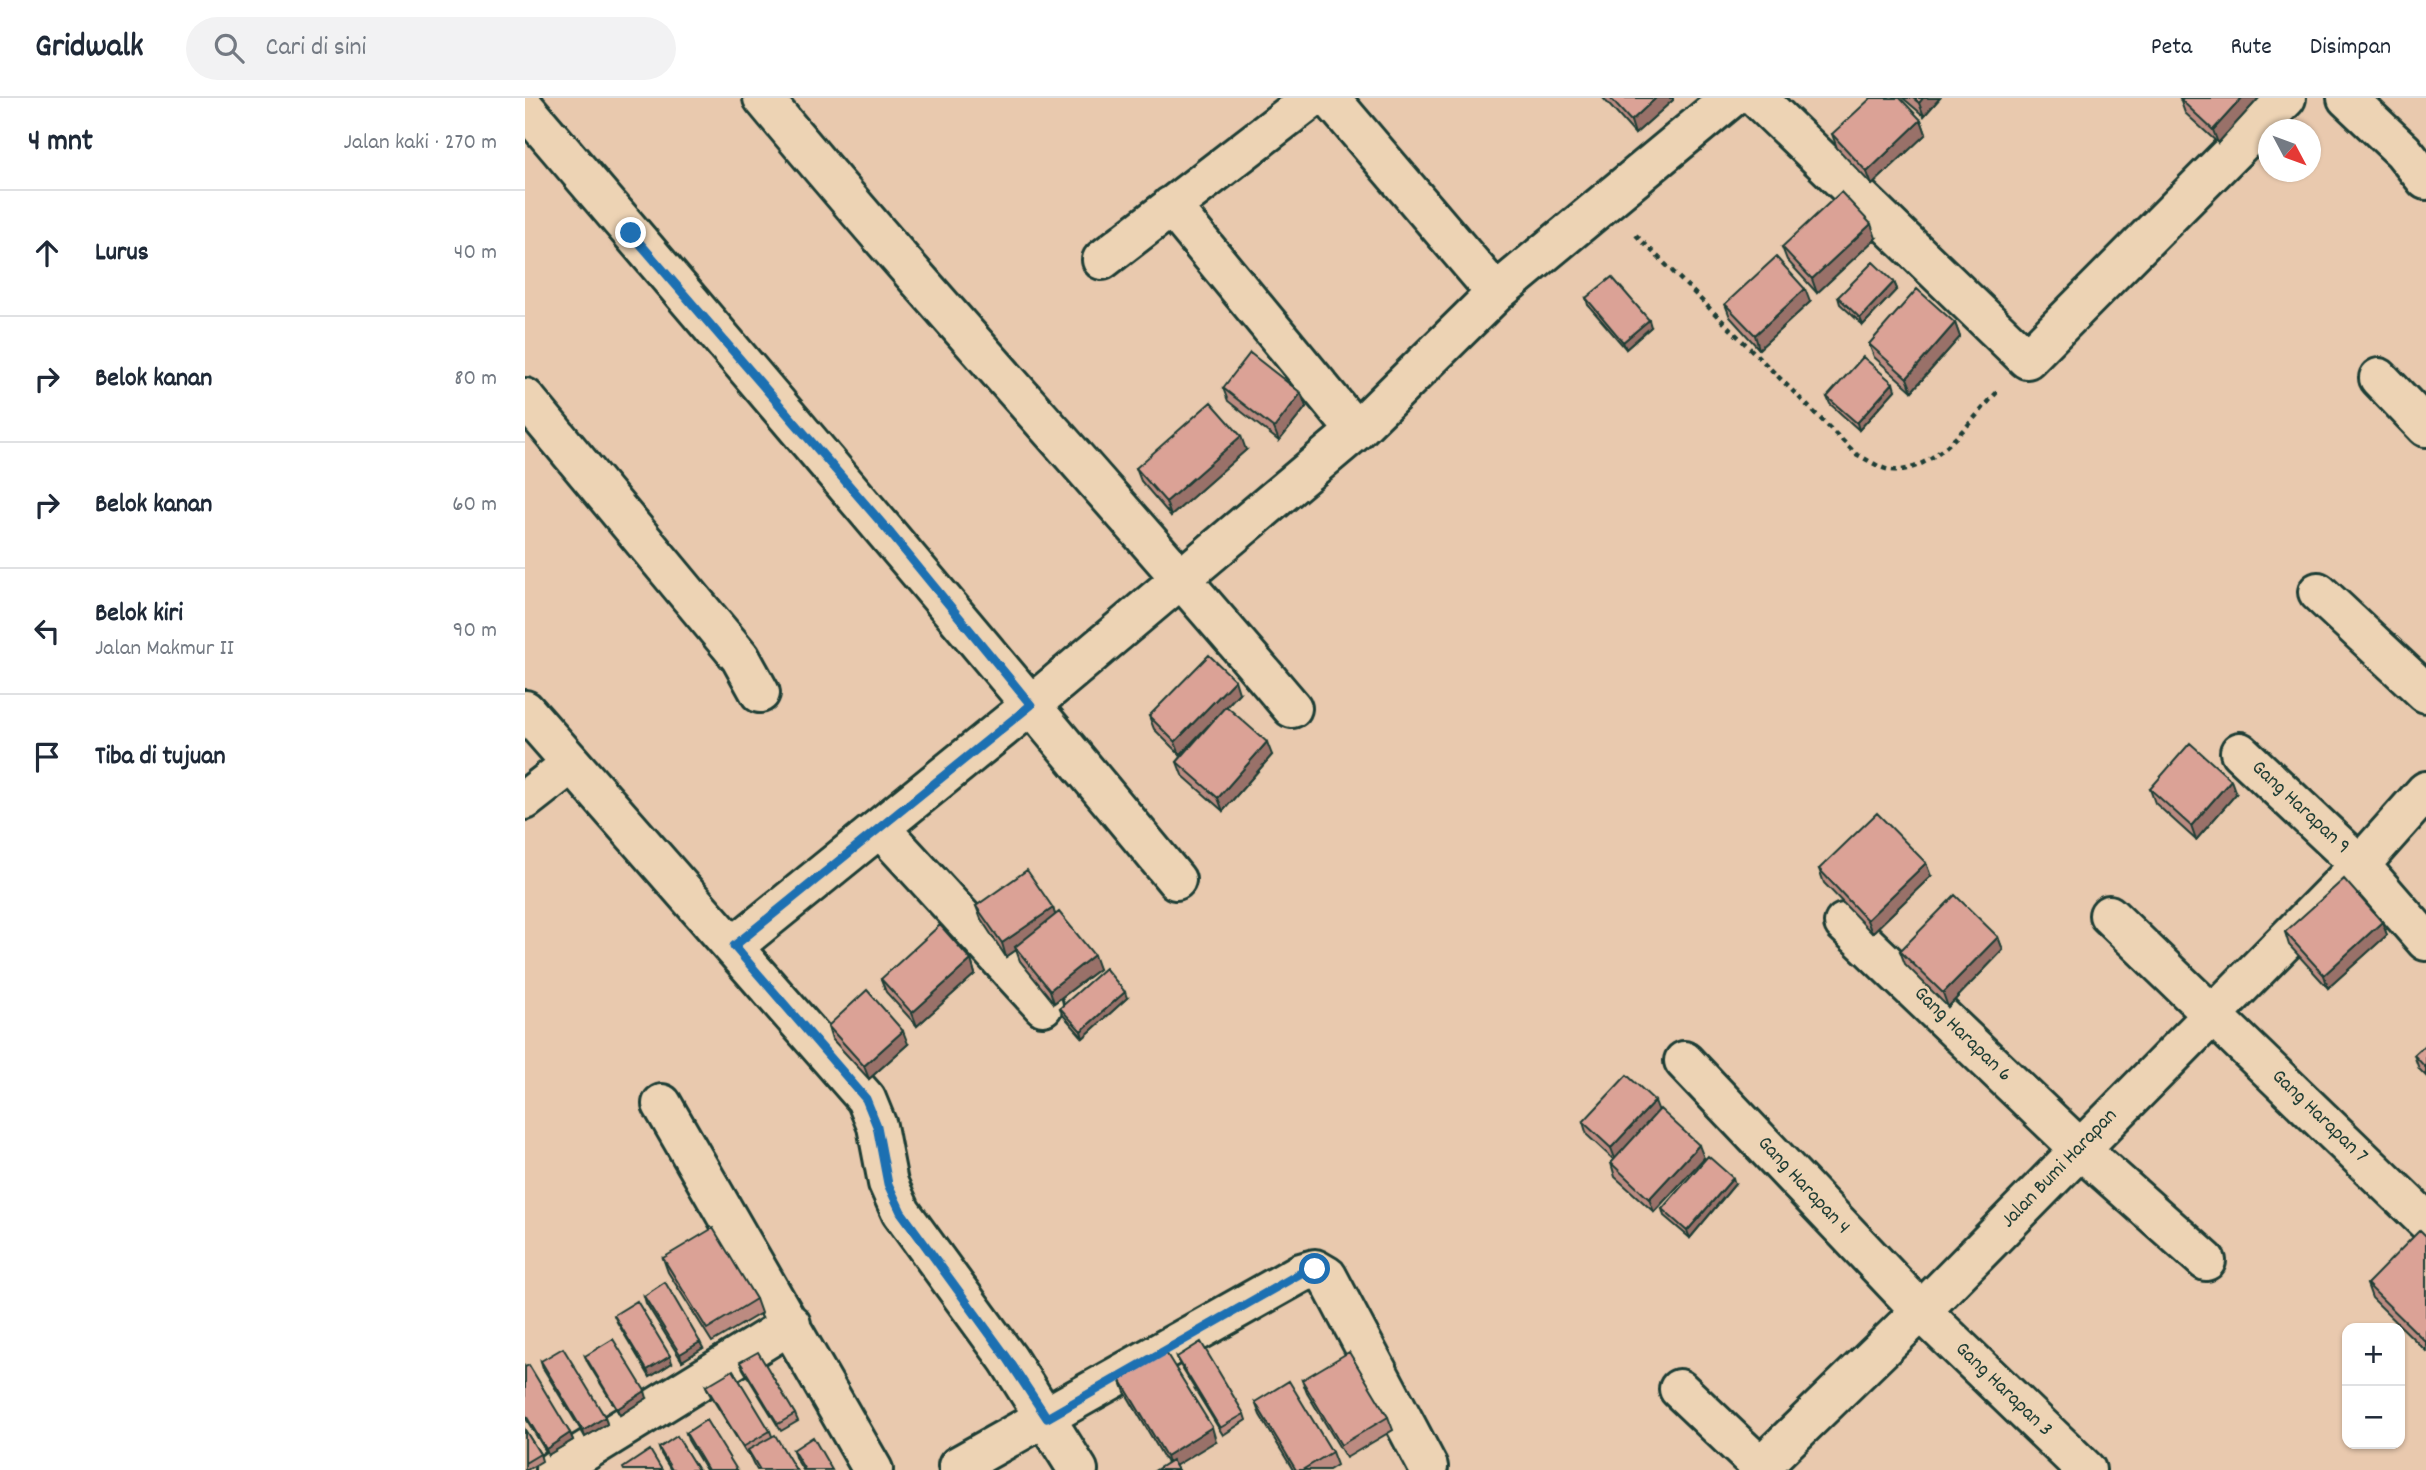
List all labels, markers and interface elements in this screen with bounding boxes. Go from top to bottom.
search box [186,17,676,80]
text: Gridwalk [35,25,144,72]
icon: search [210,29,248,67]
text: Cari di sini [266,30,366,67]
text: Peta [2151,31,2192,65]
text: Rute [2230,31,2272,65]
text: Disimpan [2310,31,2391,65]
north arrow [2258,119,2321,182]
text: 4 mnt [28,122,93,165]
text: Jalan kaki · 270 m [344,127,497,160]
route end [615,217,646,248]
icon: ahead [28,234,66,272]
text: Lurus [95,235,149,272]
text: 40 m [454,237,497,270]
icon: right [28,360,66,398]
text: Belok kanan [95,361,212,398]
text: 80 m [454,363,497,396]
icon: right [28,486,66,524]
text: Belok kanan [95,487,212,524]
text: 60 m [452,489,497,522]
text: Belok kiri [95,596,183,633]
icon: left [28,612,66,650]
text: 90 m [453,615,497,648]
text: Jalan Makmur II [95,633,234,666]
icon: arrive [28,738,66,776]
text: Tiba di tujuan [95,739,226,776]
street label: Gang Harapan 9 [2244,754,2356,862]
street label: Gang Harapan 6 [1906,980,2018,1090]
street label: Gang Harapan 7 [2264,1063,2374,1171]
street label: Jalan Bumi Harapan [1995,1102,2125,1236]
street label: Gang Harapan 4 [1749,1130,1857,1242]
route start [1299,1253,1330,1284]
map controls [2342,1323,2405,1449]
button: + [2342,1323,2405,1386]
street label: Gang Harapan 3 [1947,1336,2059,1444]
button: − [2342,1386,2405,1449]

